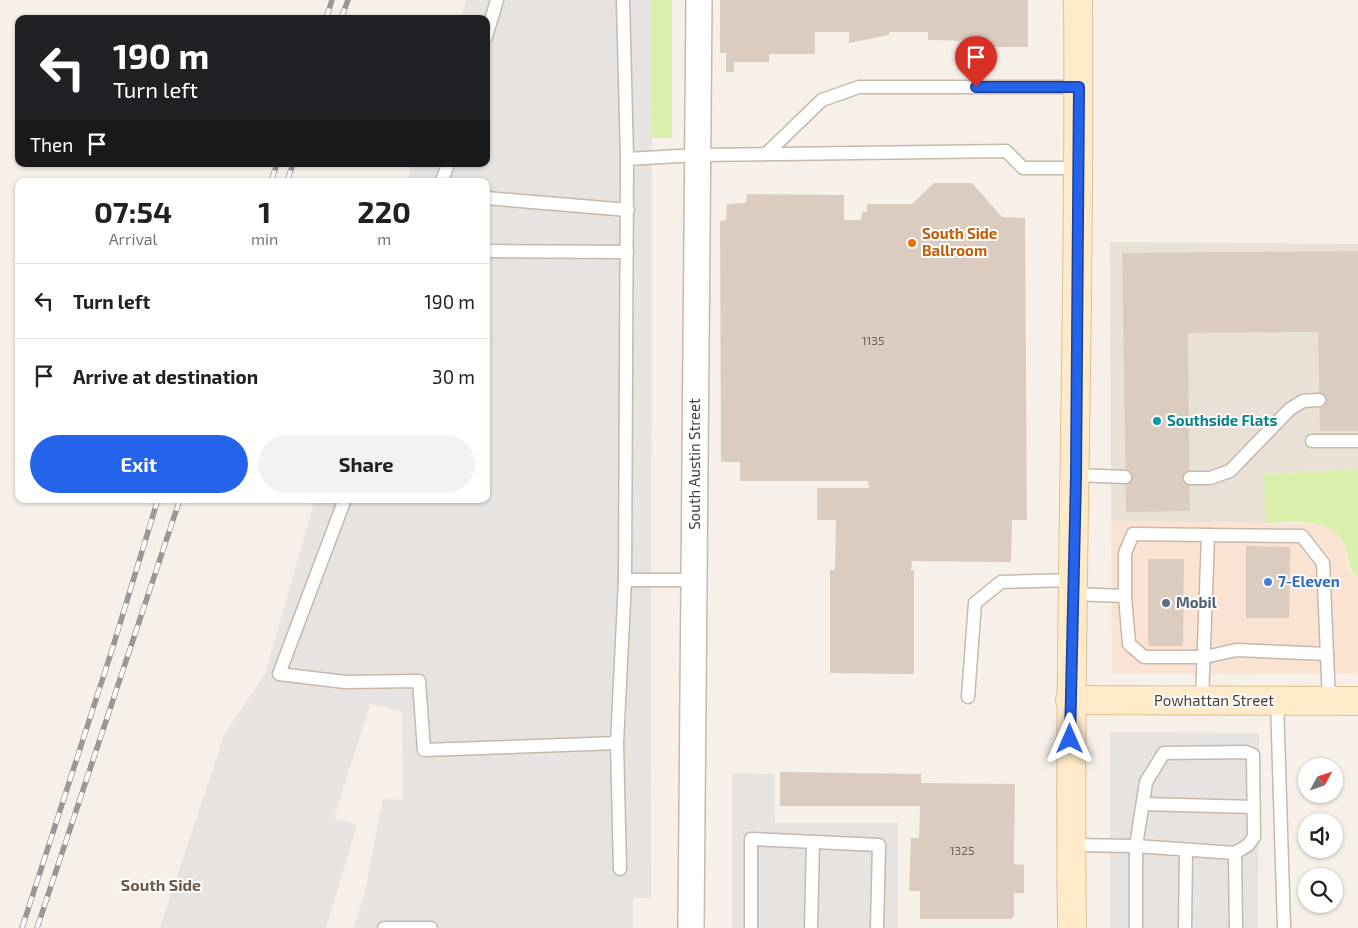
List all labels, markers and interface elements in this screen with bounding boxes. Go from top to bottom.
text: 190 m [113,34,209,76]
icon: left [30,35,95,100]
pin [955,36,997,87]
icon: arrive [962,43,990,71]
text: Turn left [113,76,198,102]
icon: arrive [83,130,111,158]
text: Then [30,133,73,156]
text: 07:54 [94,193,172,229]
text: 1 [258,193,271,229]
text: 220 [357,193,411,229]
place label: South Side Ballroom [922,224,997,259]
text: Arrival [109,229,157,248]
text: min [251,229,278,248]
text: m [377,229,391,248]
marker: South Side Ballroom [906,237,918,249]
icon: left [30,287,58,315]
text: Turn left [73,290,150,313]
text: 190 m [424,290,475,313]
house number: 1135 [862,333,884,347]
icon: arrive [30,362,58,390]
text: Arrive at destination [73,365,258,388]
text: 30 m [432,365,475,388]
street label: South Austin Street [685,398,703,530]
place label: Southside Flats [1167,411,1277,429]
marker: Southside Flats [1151,415,1163,427]
button: Exit [30,435,248,493]
button: Share [258,435,475,493]
place label: 7-Eleven [1278,572,1340,590]
marker: 7-Eleven [1262,576,1274,588]
place label: Mobil [1176,593,1217,611]
marker: Mobil [1160,597,1172,609]
street label: Powhattan Street [1154,691,1274,709]
position arrow [1043,712,1095,764]
north arrow [1298,758,1342,802]
map controls [1298,758,1343,913]
button: sound [1298,813,1343,858]
house number: 1325 [950,843,974,857]
button: search [1298,868,1343,913]
district label: South Side [121,875,201,894]

